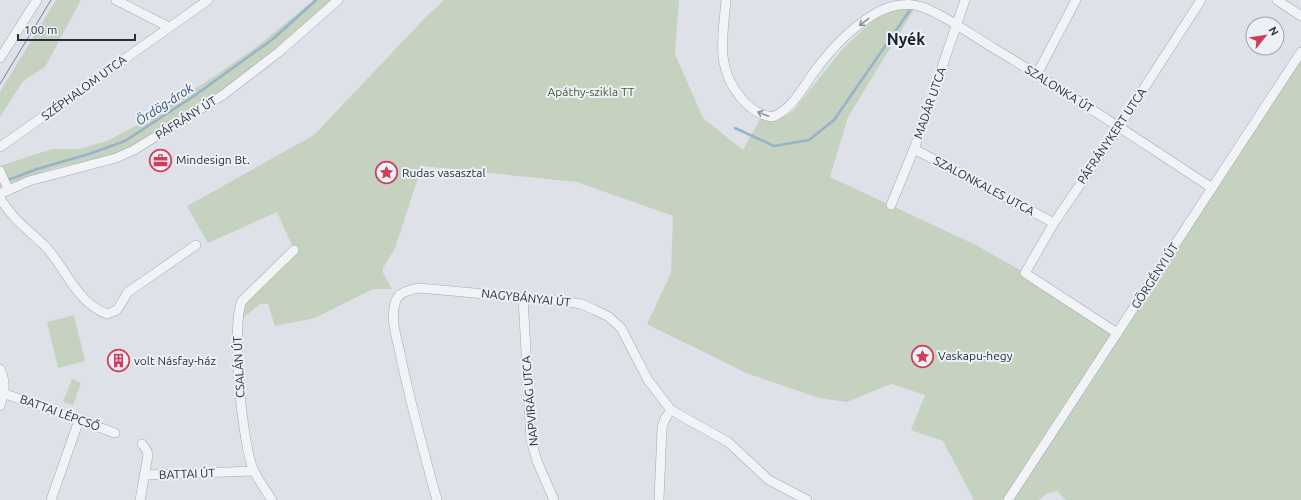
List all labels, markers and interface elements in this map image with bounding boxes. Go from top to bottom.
scale bar [18,16,135,42]
north arrow [1245,16,1285,56]
one-way arrow [859,17,870,26]
text: 100 m [24,23,57,36]
text: N [1266,24,1281,38]
district label: Nyék [887,30,925,48]
street label: SZÉPHALOM UTCA [39,52,129,123]
street label: SZALONKA ÚT [1023,62,1096,115]
street label: MADÁR UTCA [911,65,948,140]
water label: Ördög-árok [132,79,196,128]
park label: Apáthy-szikla TT [547,85,635,98]
street label: PÁFRÁNYKERT UTCA [1075,85,1149,186]
street label: PÁFRÁNY ÚT [153,93,219,142]
one-way arrow [758,110,770,118]
office icon: Mindesign Bt. [147,147,173,173]
place label: Mindesign Bt. [176,153,250,166]
street label: SZALONKALES UTCA [932,153,1037,218]
place icon: Rudas vasasztal [374,160,400,186]
place label: Rudas vasasztal [402,166,486,179]
street label: GÖRGÉNYI ÚT [1129,240,1181,311]
street label: NAGYBÁNYAI ÚT [481,286,572,309]
street label: CSALÁN ÚT [230,335,247,398]
place icon: Vaskapu-hegy [909,343,935,369]
building icon: volt Násfay-ház [105,348,131,374]
place label: Vaskapu-hegy [938,349,1013,362]
place label: volt Násfay-ház [134,354,216,367]
street label: NAPVIRÁG UTCA [519,355,540,447]
street label: BATTAI LÉPCSŐ [18,392,102,433]
street label: BATTAI ÚT [159,466,216,481]

